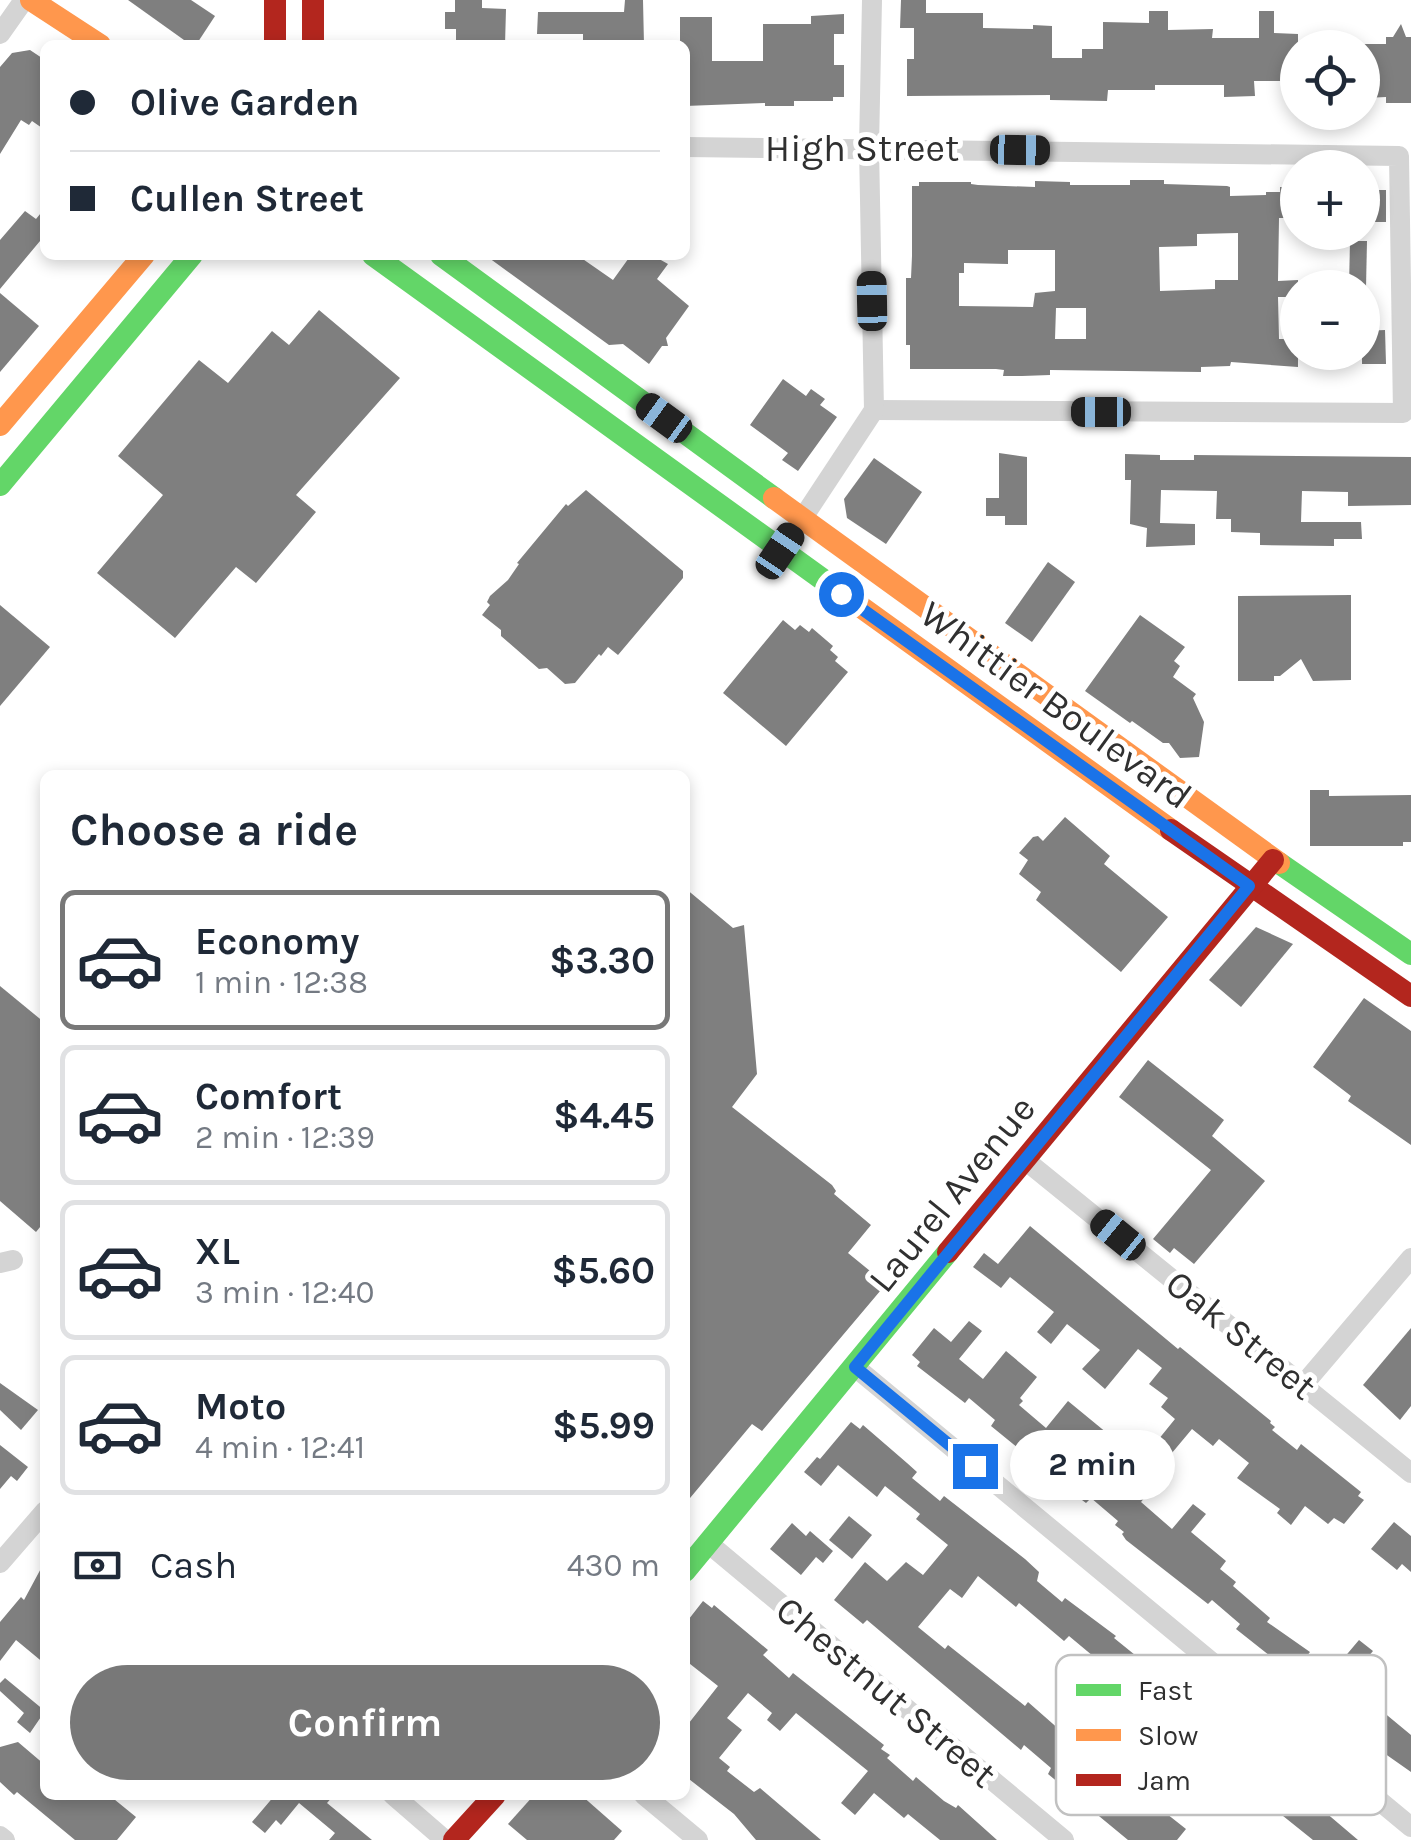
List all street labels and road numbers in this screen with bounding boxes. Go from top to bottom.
street label: High Street [765,126,959,171]
street label: Whittier Boulevard [912,592,1200,818]
street label: Laurel Avenue [859,1087,1045,1301]
street label: Oak Street [1157,1261,1325,1409]
street label: Chestnut Street [767,1587,1005,1797]

